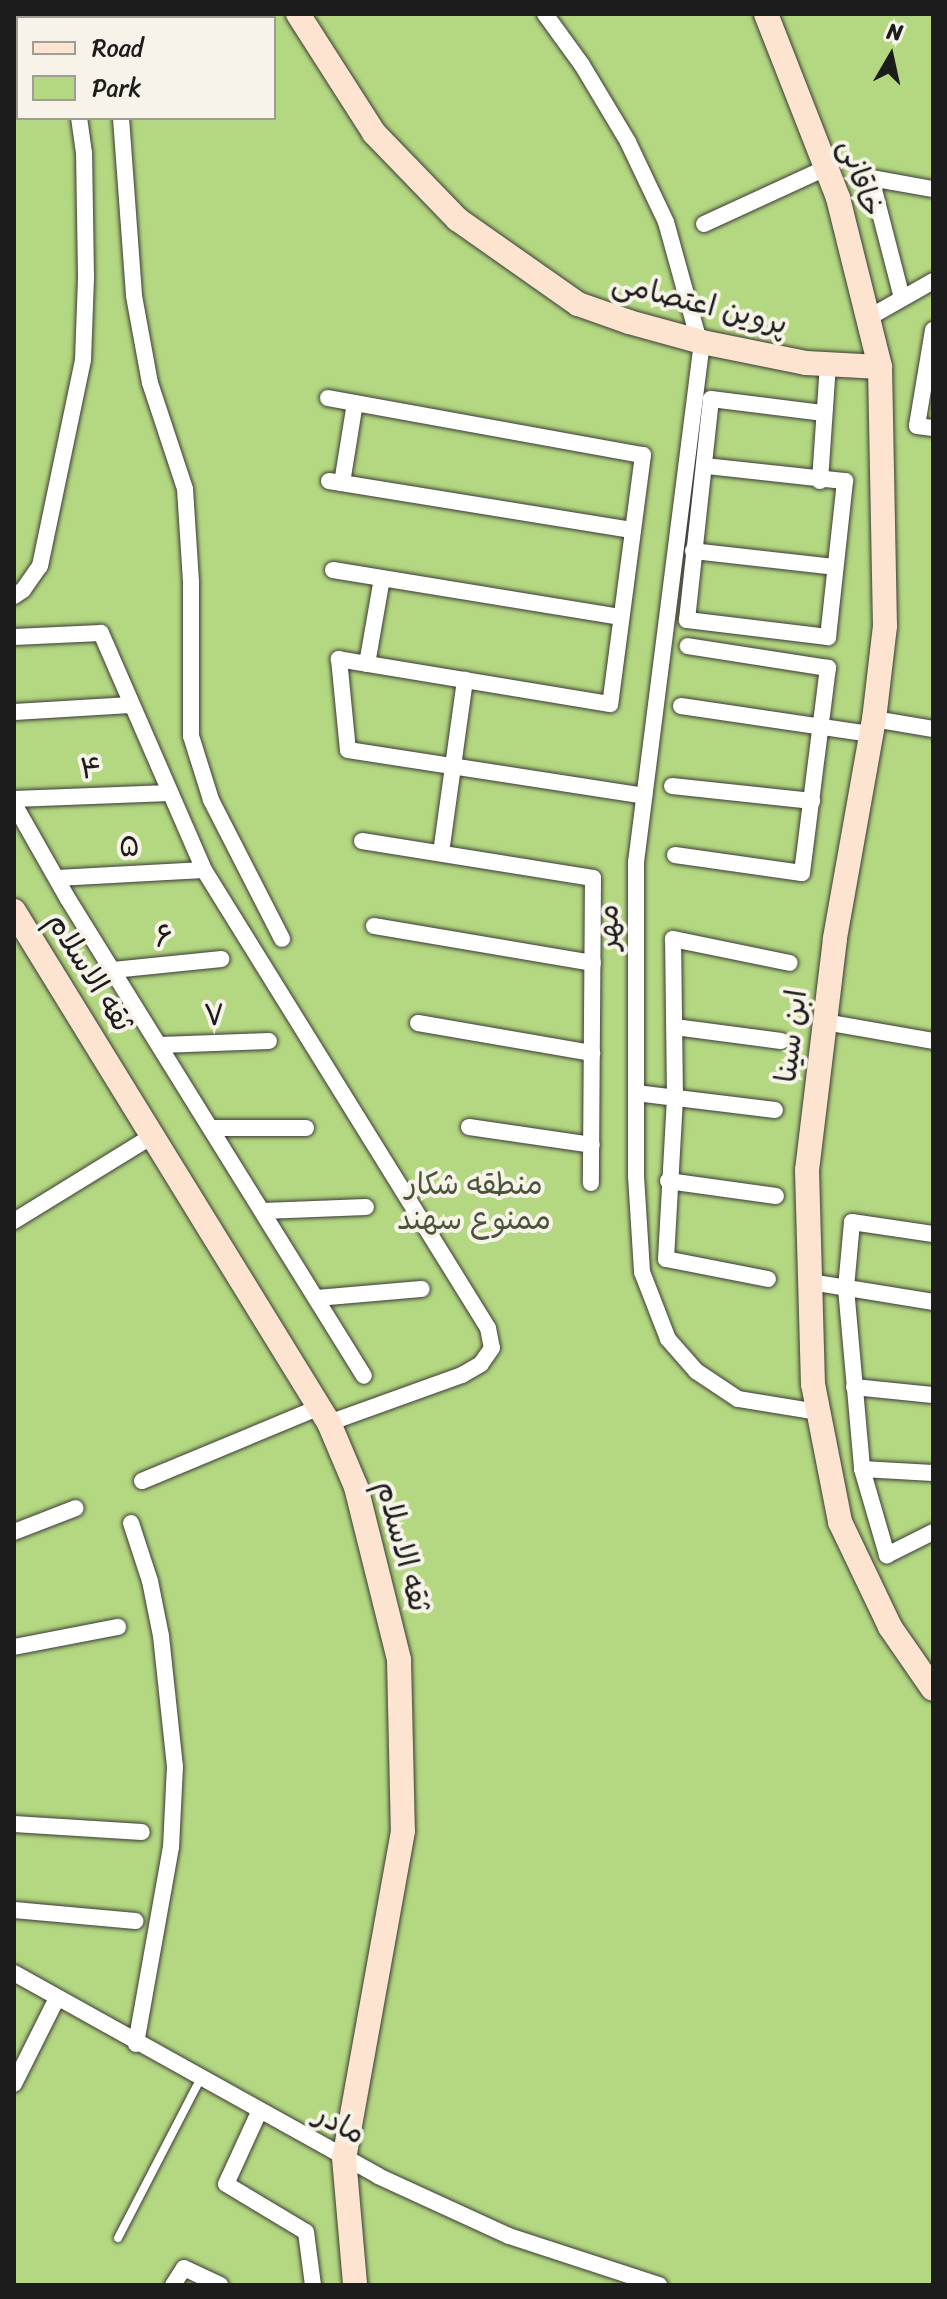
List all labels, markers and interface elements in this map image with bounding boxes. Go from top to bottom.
text: N [884,11,905,52]
legend [16,16,276,120]
north arrow [851,16,931,96]
text: Road [92,27,143,69]
text: Park [92,67,141,109]
street label: خاقانی [832,135,890,221]
street label: پروین اعتصامی [609,264,791,342]
street label: ۴ [79,750,103,786]
street label: ۵ [118,827,140,865]
street label: مهر [590,904,626,950]
street label: ثقه الاسلام [39,906,141,1038]
street label: ۶ [153,917,175,955]
street label: ابن سینا [767,988,815,1084]
street label: ۷ [203,997,225,1033]
park label: منطقه شکار ممنوع سهند [397,1166,551,1236]
street label: ثقه الاسلام [368,1477,438,1615]
street label: مادر [309,2096,371,2152]

